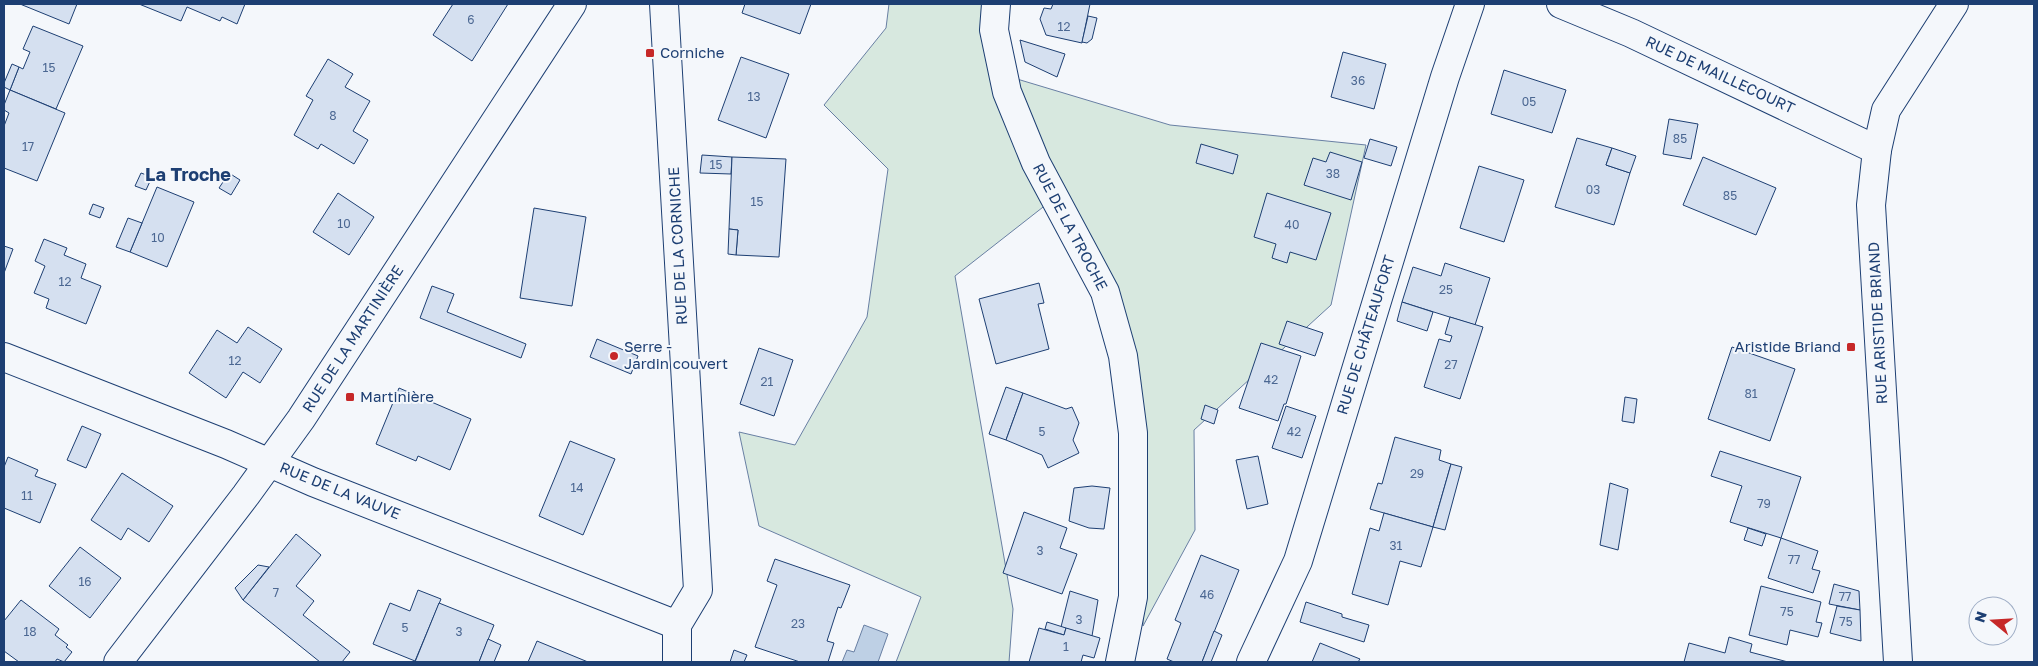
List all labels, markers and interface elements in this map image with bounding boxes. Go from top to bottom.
house number: 6 [467,12,475,27]
house number: 12 [1058,19,1070,34]
street label: RUE DE MAILLECOURT [1643,32,1798,117]
place label: Corniche [660,43,725,61]
marker: Corniche [644,47,656,59]
house number: 15 [43,60,55,75]
house number: 36 [1351,73,1365,88]
house number: 13 [748,89,760,104]
house number: 05 [1522,94,1536,109]
house number: 8 [329,108,337,123]
house number: 85 [1673,131,1687,146]
house number: 17 [22,139,34,154]
house number: 15 [710,157,722,172]
street label: RUE DE LA TROCHE [1030,160,1112,293]
district label: La Troche [145,163,231,185]
street label: RUE DE LA CORNICHE [664,166,690,326]
house number: 38 [1326,166,1340,181]
house number: 03 [1586,182,1600,197]
house number: 85 [1723,188,1737,203]
house number: 15 [751,194,763,209]
house number: 10 [337,216,351,231]
house number: 40 [1285,217,1299,232]
house number: 10 [151,230,165,245]
street label: RUE ARISTIDE BRIAND [1864,241,1890,405]
street label: RUE DE CHÂTEAUFORT [1332,253,1398,417]
street label: RUE DE LA MARTINIÈRE [298,262,406,415]
house number: 12 [59,274,71,289]
house number: 25 [1439,282,1453,297]
place label: Serre - Jardin couvert [624,337,728,372]
place label: Aristide Briand [1735,337,1841,355]
marker: Aristide Briand [1845,341,1857,353]
marker: Serre - Jardin couvert [608,350,620,362]
house number: 12 [229,353,241,368]
house number: 27 [1444,357,1458,372]
house number: 42 [1264,372,1278,387]
house number: 21 [761,374,774,389]
house number: 81 [1744,386,1758,401]
place label: Martinière [360,387,434,405]
marker: Martinière [344,391,356,403]
house number: 5 [1039,424,1046,439]
house number: 42 [1287,424,1301,439]
street label: RUE DE LA VAUVE [277,458,403,522]
house number: 29 [1410,466,1424,481]
house number: 14 [570,480,584,495]
house number: 11 [21,488,33,503]
house number: 79 [1757,496,1771,511]
house number: 31 [1390,538,1403,553]
house number: 3 [1036,543,1044,558]
house number: 77 [1788,552,1800,567]
house number: 16 [78,574,92,589]
house number: 7 [273,585,279,600]
house number: 46 [1200,587,1214,602]
house number: 77 [1839,589,1851,604]
north arrow [1968,596,2018,646]
house number: 75 [1780,604,1794,619]
text: N [1970,609,1990,625]
house number: 3 [1075,612,1083,627]
house number: 75 [1839,614,1853,629]
house number: 23 [791,616,805,631]
house number: 5 [402,620,409,635]
house number: 18 [23,624,37,639]
house number: 3 [455,624,463,639]
house number: 1 [1063,639,1069,654]

